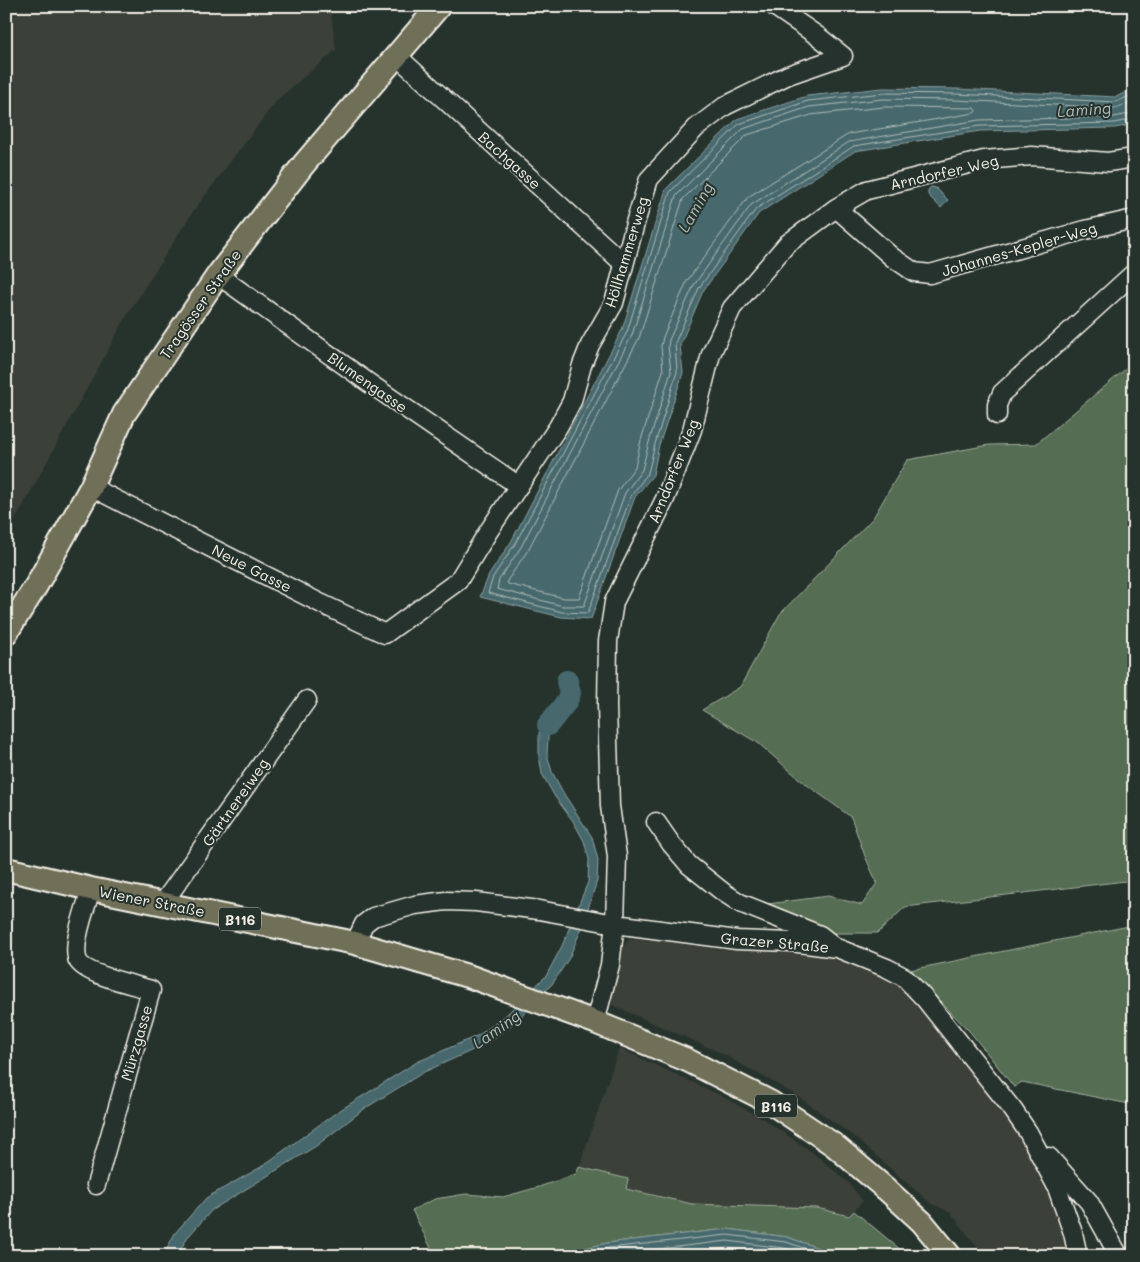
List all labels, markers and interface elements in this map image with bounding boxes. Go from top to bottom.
water label: Laming [1056,97,1112,121]
street label: Bachgasse [474,127,546,193]
street label: Arndorfer Weg [888,150,1001,194]
water label: Laming [672,178,718,236]
street label: Höllhammerweg [600,194,653,310]
street label: Johannes-Kepler-Weg [939,217,1099,281]
street label: Tragösser Straße [155,245,245,363]
street label: Blumengasse [324,347,412,417]
street label: Arndorfer Weg [643,416,703,526]
street label: Neue Gasse [209,539,295,597]
street label: Gärtnereiweg [197,754,273,850]
street label: Wiener Straße [97,881,207,921]
road number: B116 [219,908,261,931]
street label: Grazer Straße [720,927,830,957]
street label: Mürzgasse [116,1003,156,1083]
water label: Laming [468,1005,524,1053]
road number: B116 [755,1094,797,1118]

